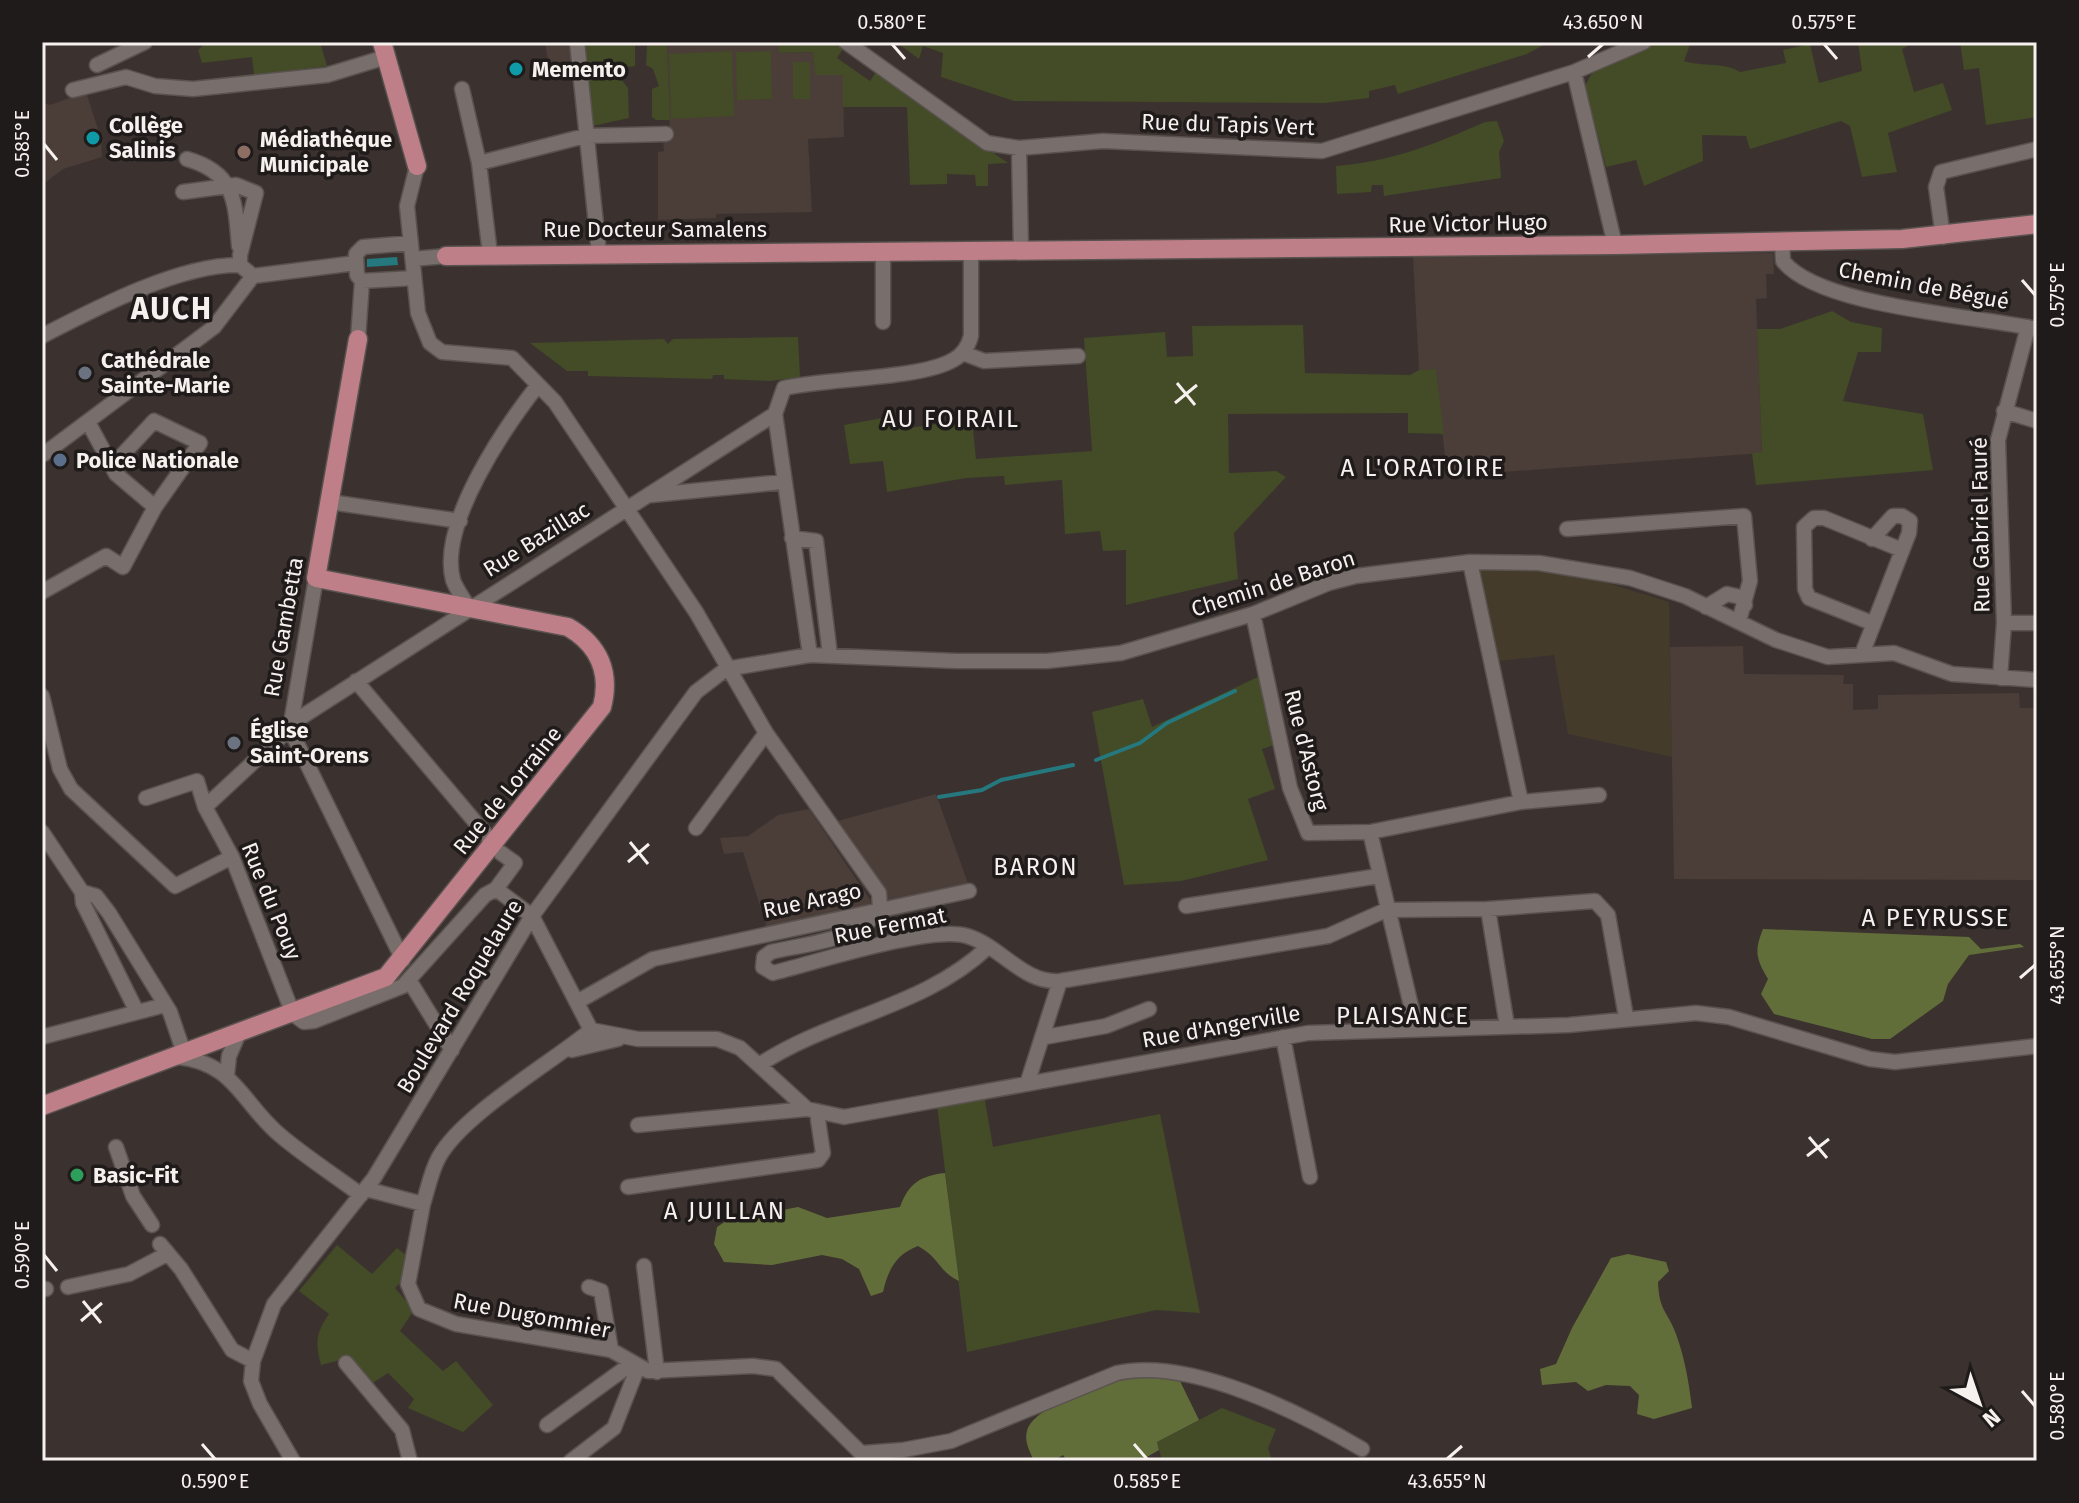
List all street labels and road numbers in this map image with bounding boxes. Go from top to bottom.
street label: Rue du Tapis Vert [1141,108,1315,141]
street label: Rue Victor Hugo [1388,209,1548,238]
street label: Rue Docteur Samalens [543,216,767,243]
street label: Chemin de Bégué [1836,256,2011,315]
street label: Rue Gabriel Fauré [1965,437,1996,613]
street label: Rue Bazillac [478,496,594,583]
street label: Chemin de Baron [1188,544,1358,623]
street label: Rue Gambetta [258,555,309,699]
street label: Rue d'Astorg [1278,687,1335,814]
street label: Rue de Lorraine [447,721,567,860]
street label: Rue du Pouy [236,838,307,964]
street label: Rue Arago [760,877,864,924]
street label: Boulevard Roquelaure [391,894,528,1098]
street label: Rue Fermat [832,901,948,950]
street label: Rue d'Angerville [1140,999,1302,1054]
street label: Rue Dugommier [451,1287,613,1344]

